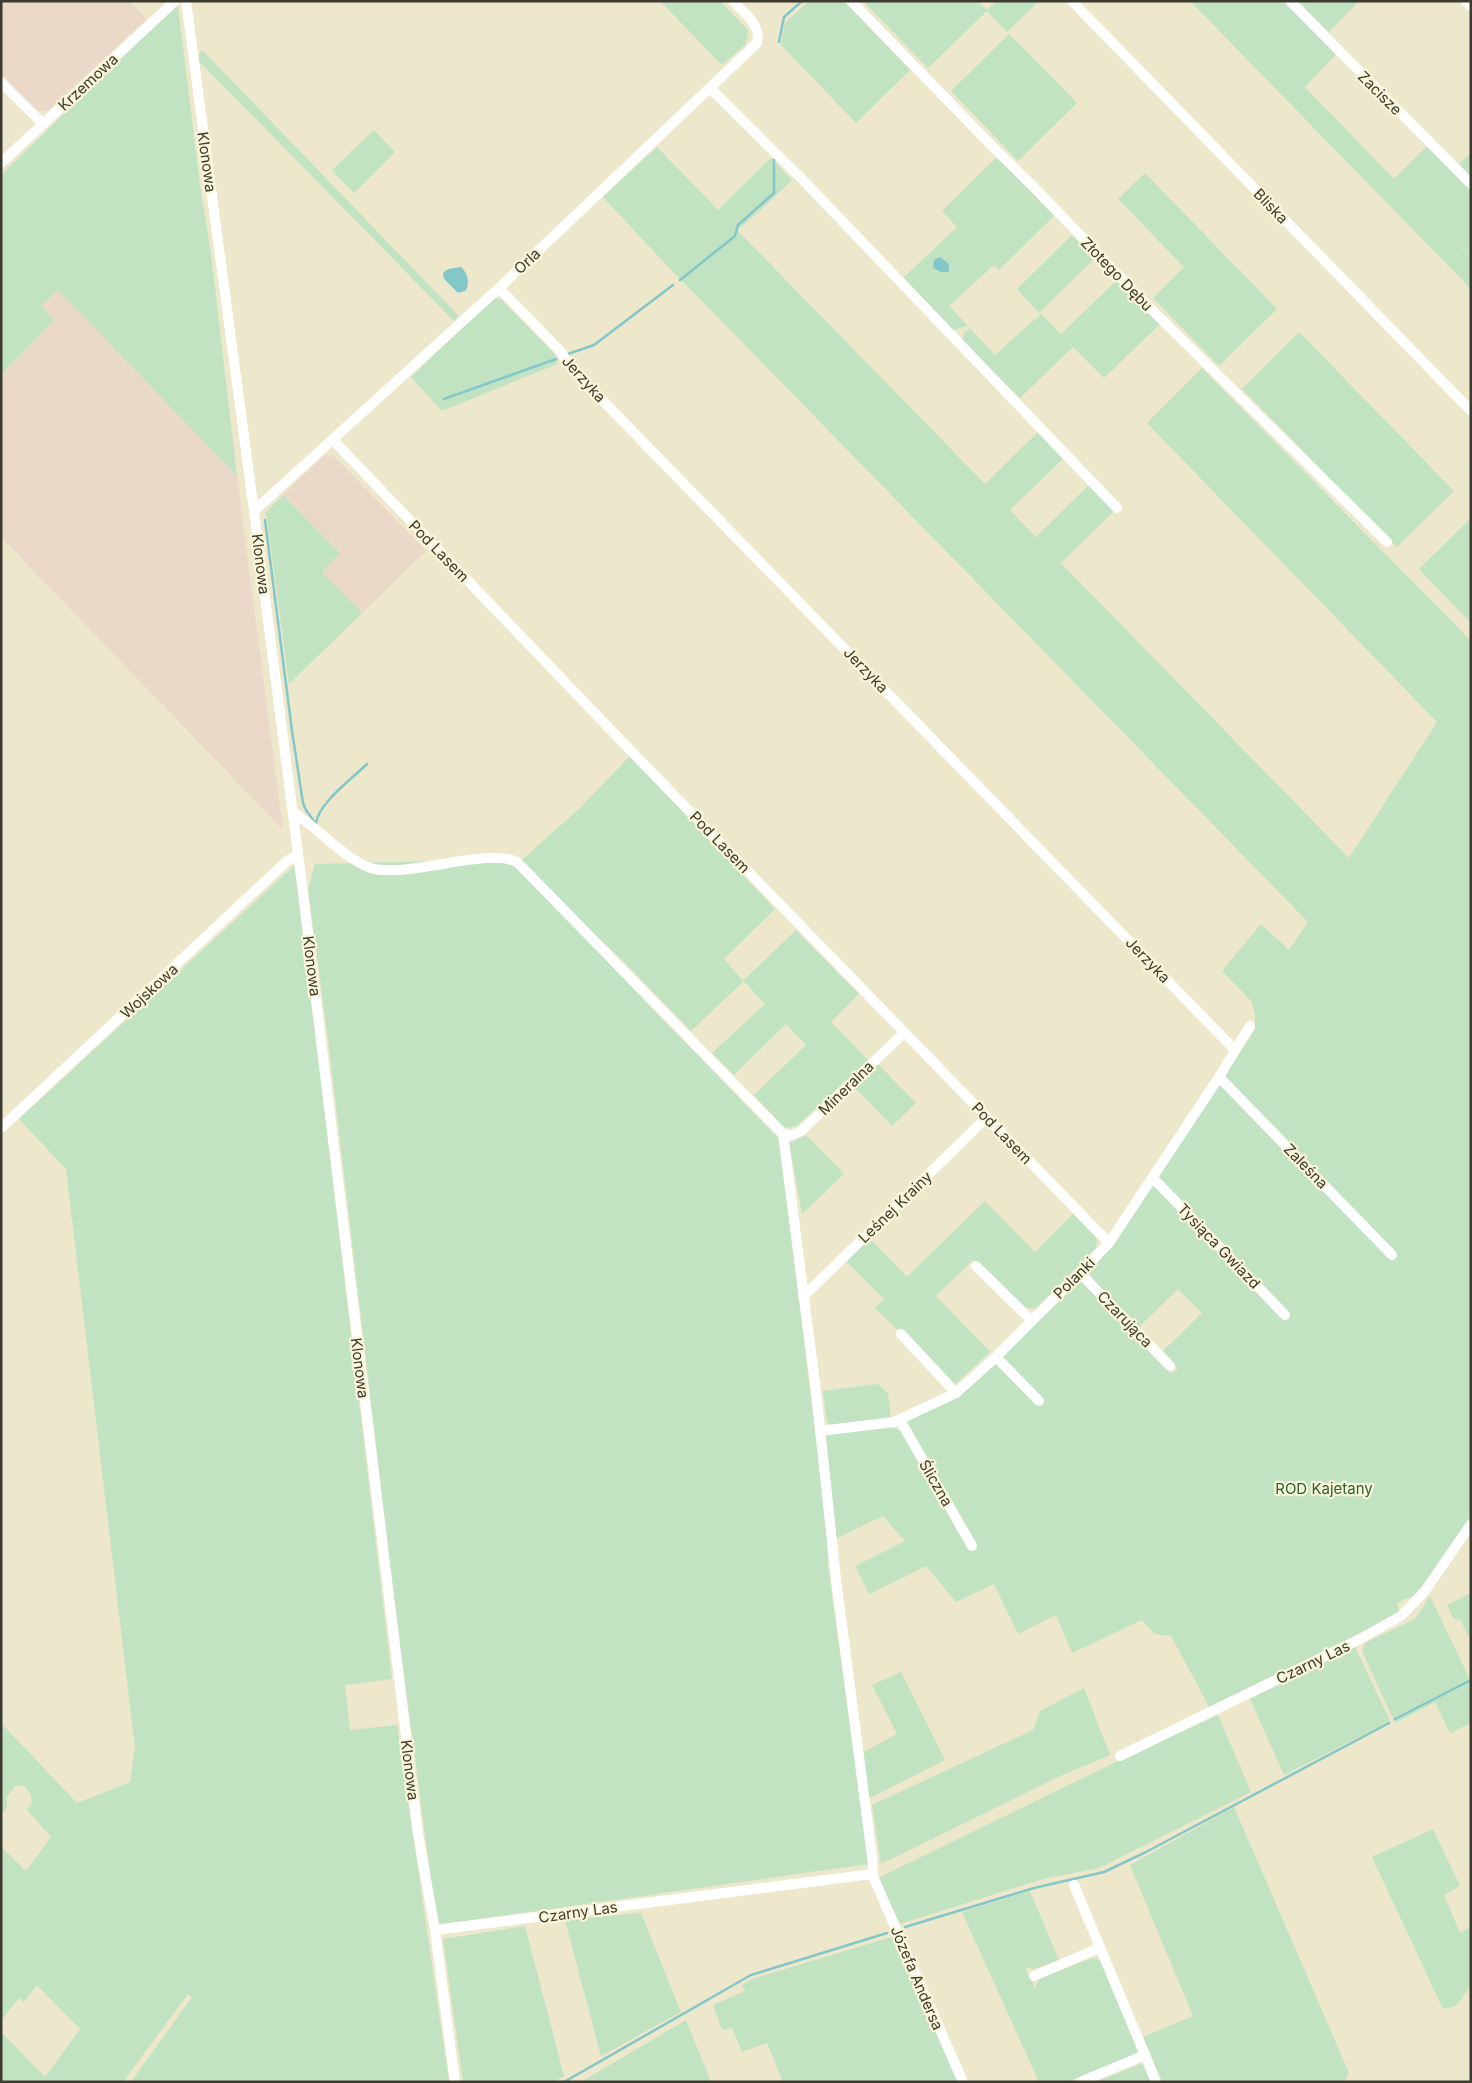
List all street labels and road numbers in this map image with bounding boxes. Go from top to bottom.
street label: Krzemowa [54,49,122,115]
street label: Zacisze [1354,67,1406,119]
street label: Klonowa [193,130,221,194]
street label: Bliska [1250,184,1292,228]
street label: Złotego Dębu [1077,233,1157,315]
street label: Orla [510,244,544,278]
street label: Jerzyka [558,352,610,406]
street label: Pod Lasem [405,516,473,586]
street label: Klonowa [248,533,274,595]
street label: Jerzyka [840,643,892,697]
street label: Pod Lasem [686,807,754,877]
street label: Jerzyka [1122,933,1174,987]
street label: Klonowa [299,935,325,997]
street label: Wojskowa [116,960,182,1022]
street label: Mineralna [814,1057,878,1119]
street label: Pod Lasem [968,1098,1036,1168]
street label: Zaleśna [1280,1139,1332,1193]
street label: Leśnej Krainy [854,1167,936,1247]
street label: Tysiąca Gwiazd [1174,1199,1264,1293]
street label: Polanki [1049,1253,1099,1303]
street label: Czarująca [1093,1287,1157,1351]
street label: Klonowa [347,1337,373,1399]
street label: Śliczna [915,1456,957,1510]
street label: Czarny Las [1273,1636,1353,1688]
street label: Klonowa [397,1739,423,1801]
street label: Czarny Las [537,1897,619,1927]
street label: Józefa Andersa [887,1923,947,2033]

